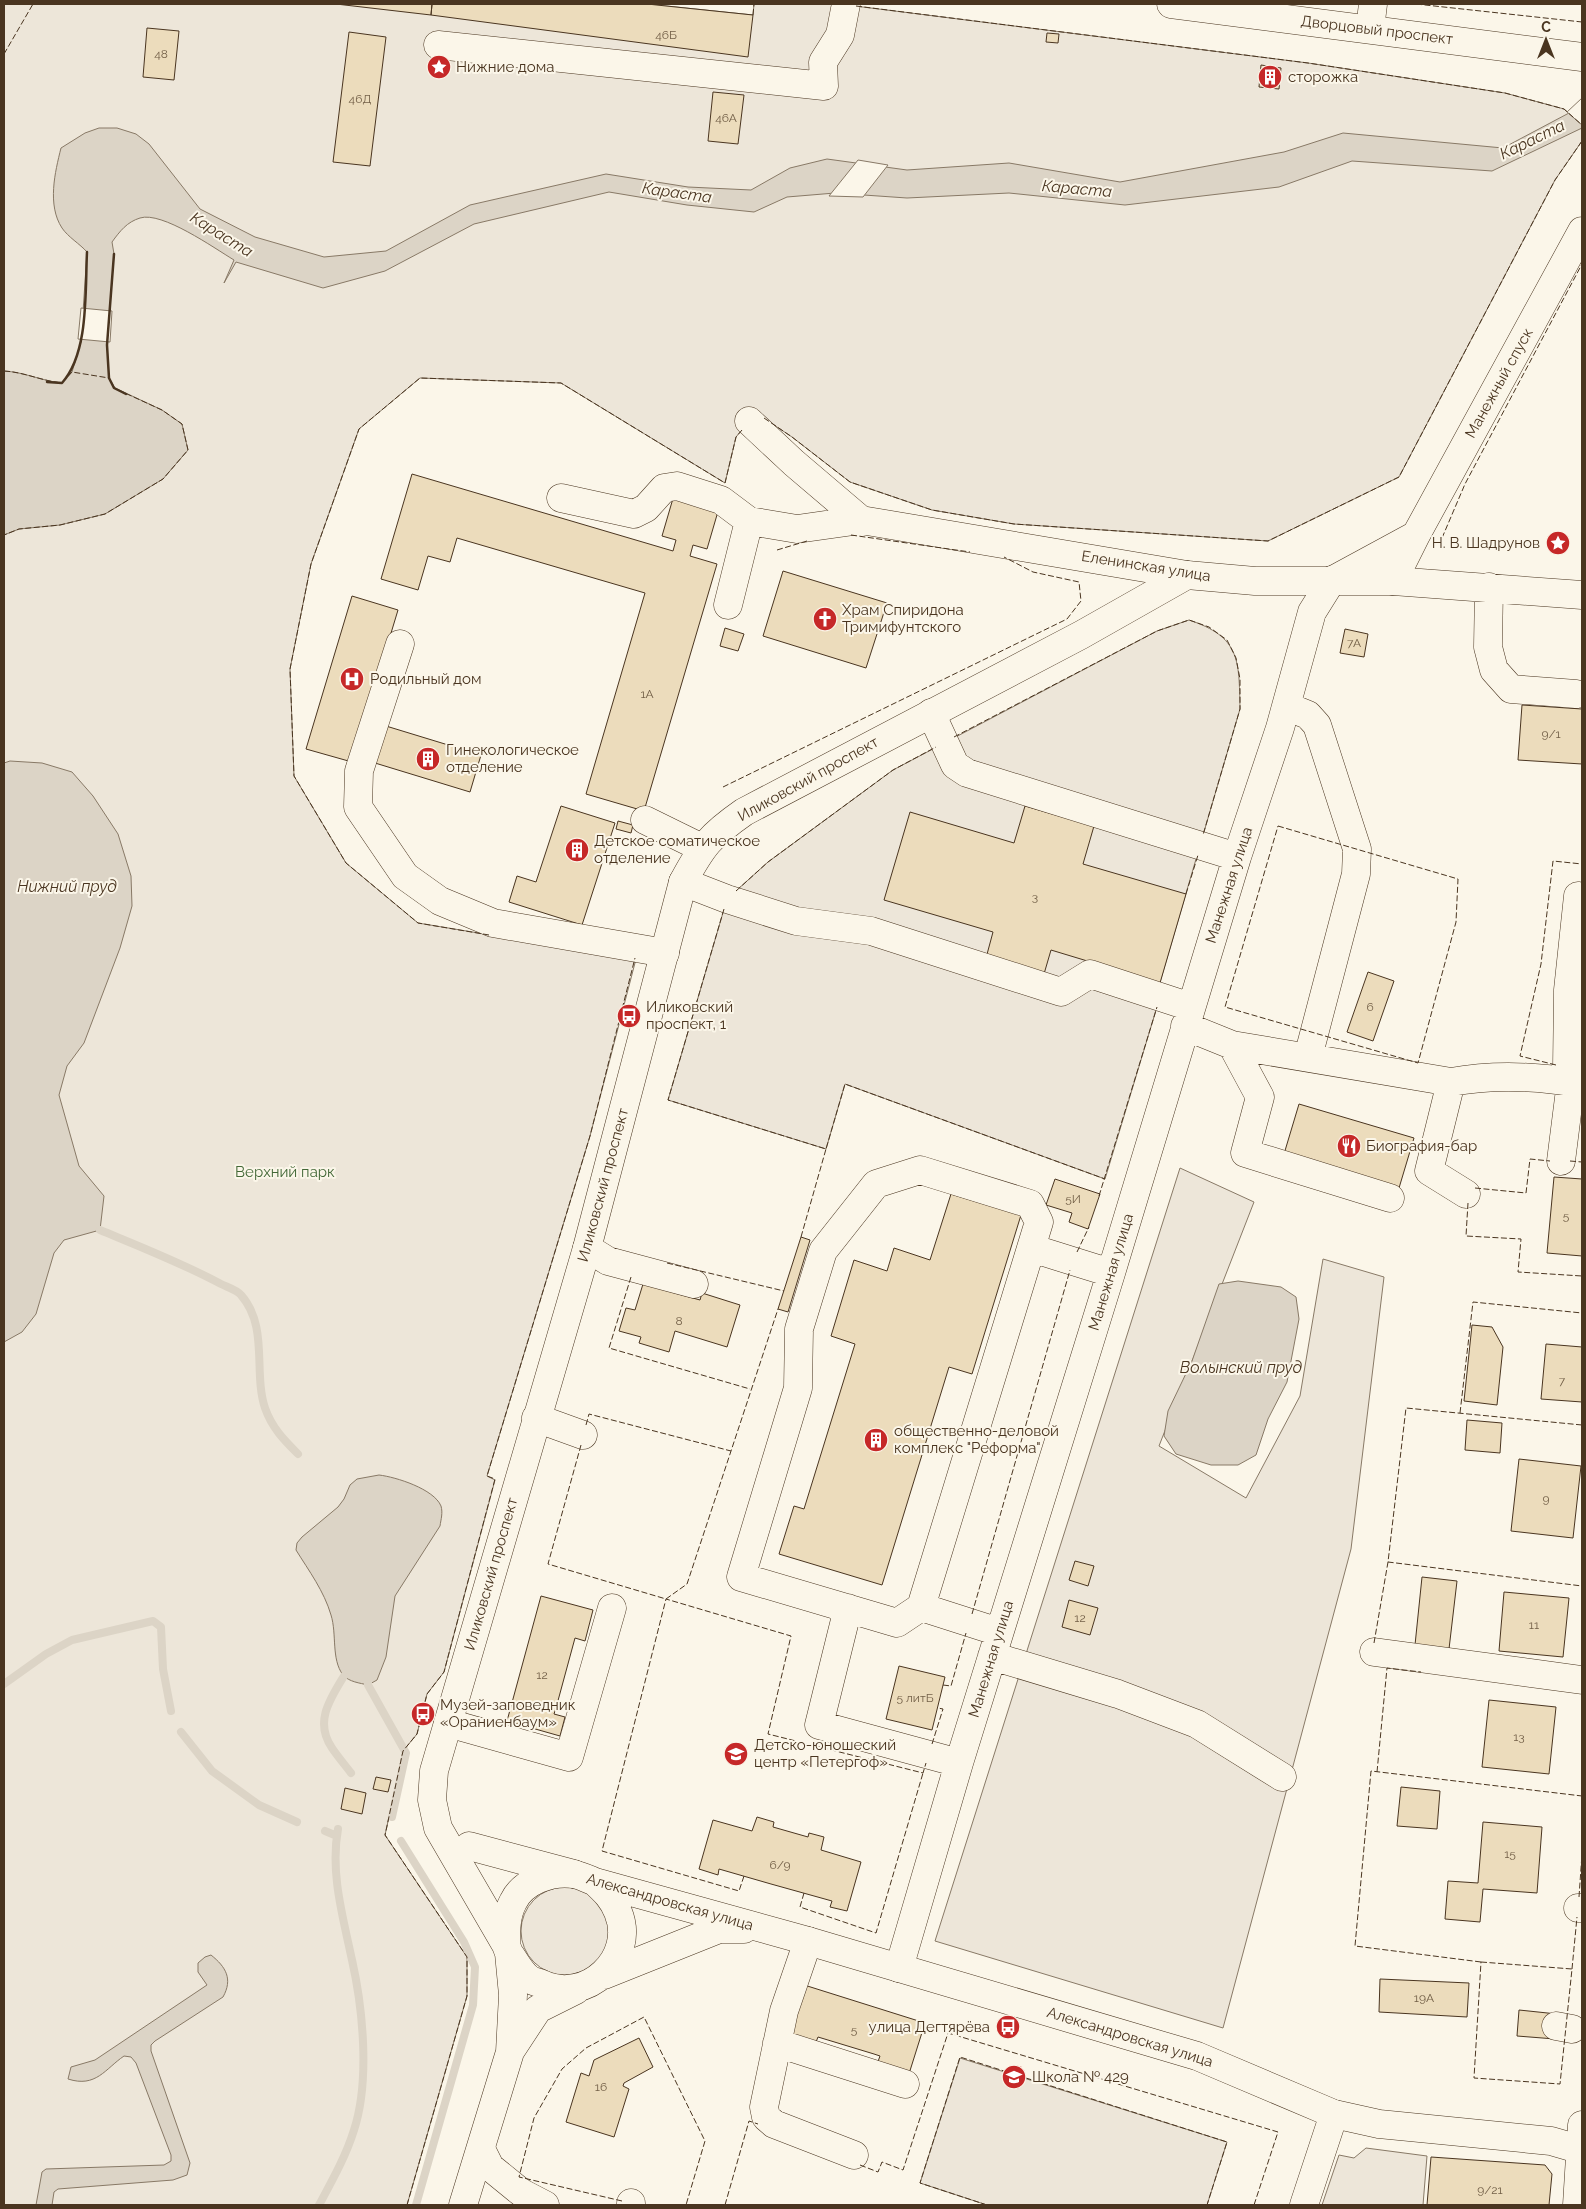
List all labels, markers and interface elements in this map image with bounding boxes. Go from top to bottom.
street label: Дворцовый проспект [1300,12,1454,48]
north arrow [1521,15,1571,65]
text: С [1541,19,1551,35]
house number: 46Б [655,28,677,42]
house number: 48 [154,47,168,61]
place icon: Нижние дома [426,54,452,80]
place label: Нижние дома [456,58,554,76]
building icon: сторожка [1257,64,1283,90]
place label: сторожка [1288,68,1358,86]
house number: 46Д [349,92,371,106]
house number: 46А [715,111,737,125]
water label: Караста [1497,115,1568,163]
water label: Караста [1041,176,1113,201]
water label: Караста [641,178,713,207]
water label: Караста [187,208,257,261]
street label: Манежный спуск [1461,325,1537,441]
place icon: Н. В. Шадрунов [1545,530,1571,556]
place label: Н. В. Шадрунов [1432,534,1540,552]
street label: Еленинская улица [1080,547,1212,585]
place label: Храм Спиридона Тримифунтского [842,601,964,636]
church icon: Храм Спиридона Тримифунтского [812,606,838,632]
house number: 7А [1347,636,1361,650]
hospital icon: Родильный дом [339,666,365,692]
place label: Родильный дом [370,670,482,688]
house number: 1А [640,687,654,701]
house number: 9/1 [1541,727,1561,741]
street label: Иликовский проспект [735,733,881,825]
place label: Гинекологическое отделение [446,741,579,776]
building icon: Гинекологическое отделение [415,746,441,772]
street label: Манежная улица [1202,825,1256,945]
place label: Детское соматическое отделение [594,832,760,867]
building icon: Детское соматическое отделение [564,837,590,863]
water label: Нижний пруд [17,877,117,896]
house number: 3 [1032,890,1038,904]
place label: Иликовский проспект, 1 [646,998,733,1033]
house number: 6 [1366,1000,1374,1014]
bus stop icon: Иликовский проспект, 1 [616,1003,642,1029]
street label: Иликовский проспект [574,1106,632,1264]
restaurant icon: Биография-бар [1336,1133,1362,1159]
place label: Биография-бар [1366,1137,1477,1155]
park label: Верхний парк [235,1163,335,1181]
house number: 5И [1065,1192,1081,1206]
house number: 5 [1563,1209,1570,1223]
street label: Манежная улица [1085,1211,1137,1333]
house number: 8 [675,1314,683,1328]
water label: Волынский пруд [1180,1358,1303,1377]
house number: 7 [1559,1374,1566,1388]
place label: oбщеcтвенно-деловoй кoмплeкc "Peфoрма" [894,1422,1059,1457]
building icon: oбщеcтвенно-деловoй кoмплeкc "Peфoрма" [863,1427,889,1453]
house number: 9 [1542,1492,1550,1506]
street label: Иликовский проспект [461,1496,521,1652]
street label: Манежная улица [965,1598,1017,1720]
house number: 12 [1074,1611,1086,1625]
house number: 11 [1529,1618,1539,1632]
house number: 12 [536,1668,548,1682]
house number: 5 литБ [896,1691,934,1705]
place label: Музей-заповедник «Ораниенбаум» [440,1696,576,1731]
bus stop icon: Музей-заповедник «Ораниенбаум» [410,1701,436,1727]
house number: 13 [1513,1730,1525,1744]
place label: Детско-юношеский центр «Петергоф» [754,1736,896,1771]
school or university icon: Детско-юношеский центр «Петергоф» [723,1741,749,1767]
house number: 15 [1504,1847,1516,1861]
house number: 6/9 [769,1858,791,1872]
street label: Александровская улица [584,1870,756,1934]
house number: 19А [1414,1991,1434,2005]
street label: Александровская улица [1045,2003,1215,2071]
bus stop icon: улица Дегтярёва [995,2014,1021,2040]
place label: улица Дегтярёва [869,2018,990,2036]
house number: 5 [851,2023,858,2037]
school or university icon: Школа № 429 [1001,2064,1027,2090]
place label: Школа № 429 [1032,2068,1129,2086]
house number: 16 [595,2080,607,2094]
house number: 9/21 [1477,2183,1503,2197]

